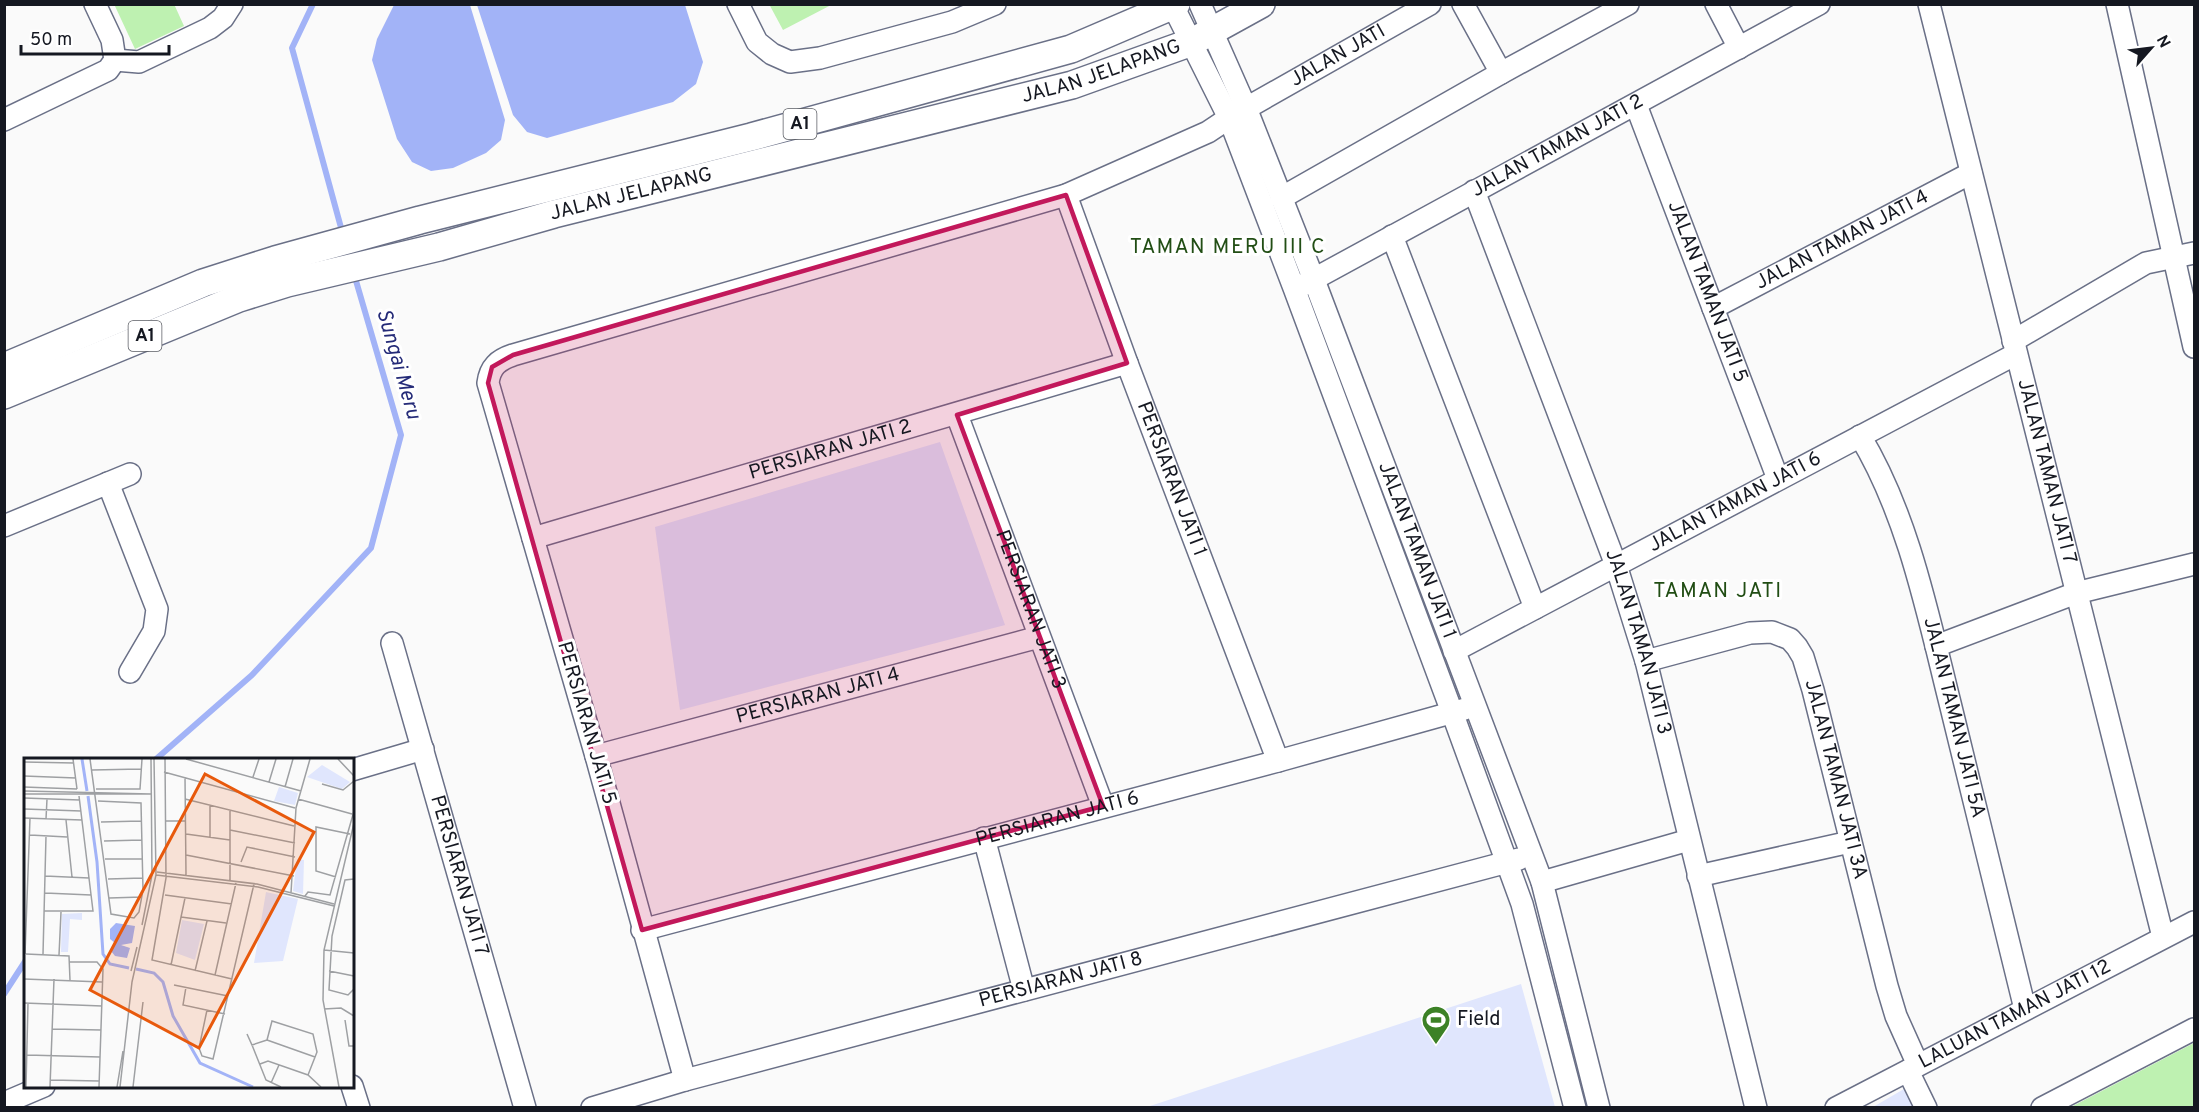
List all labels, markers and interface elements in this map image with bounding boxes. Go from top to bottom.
scale bar [21,18,170,56]
north arrow [2121,18,2181,78]
street label: JALAN JATI [1286,19,1390,94]
text: 50 m [30,29,72,52]
text: N [2151,32,2174,52]
street label: JALAN JELAPANG [1019,34,1185,110]
street label: JALAN TAMAN JATI 2 [1467,89,1648,204]
road number: A1 [784,109,816,139]
street label: JALAN JELAPANG [548,162,715,227]
street label: JALAN TAMAN JATI 4 [1751,184,1934,296]
street label: JALAN TAMAN JATI 5 [1661,197,1753,386]
district label: TAMAN MERU III C [1130,234,1326,261]
water label: Sungai Meru [369,306,427,423]
road number: A1 [128,321,162,351]
street label: JALAN TAMAN JATI 7 [2011,376,2082,567]
street label: PERSIARAN JATI 1 [1130,398,1212,560]
street label: PERSIARAN JATI 2 [746,414,915,487]
street label: JALAN TAMAN JATI 6 [1644,446,1826,559]
street label: JALAN TAMAN JATI 1 [1371,458,1462,643]
street label: PERSIARAN JATI 3 [988,527,1071,693]
street label: JALAN TAMAN JATI 3 [1598,545,1677,737]
district label: TAMAN JATI [1653,578,1783,605]
street label: JALAN TAMAN JATI 5A [1916,615,1991,821]
street label: PERSIARAN JATI 5 [550,638,622,808]
street label: PERSIARAN JATI 4 [733,662,903,731]
street label: JALAN TAMAN JATI 3A [1798,676,1873,882]
inset map [24,758,354,1088]
street label: PERSIARAN JATI 6 [973,785,1142,854]
street label: PERSIARAN JATI 7 [423,792,494,959]
street label: PERSIARAN JATI 8 [976,946,1146,1015]
street label: LALUAN TAMAN JATI 12 [1915,954,2116,1076]
sports icon: Field [1420,1004,1452,1046]
place label: Field [1457,1007,1501,1033]

